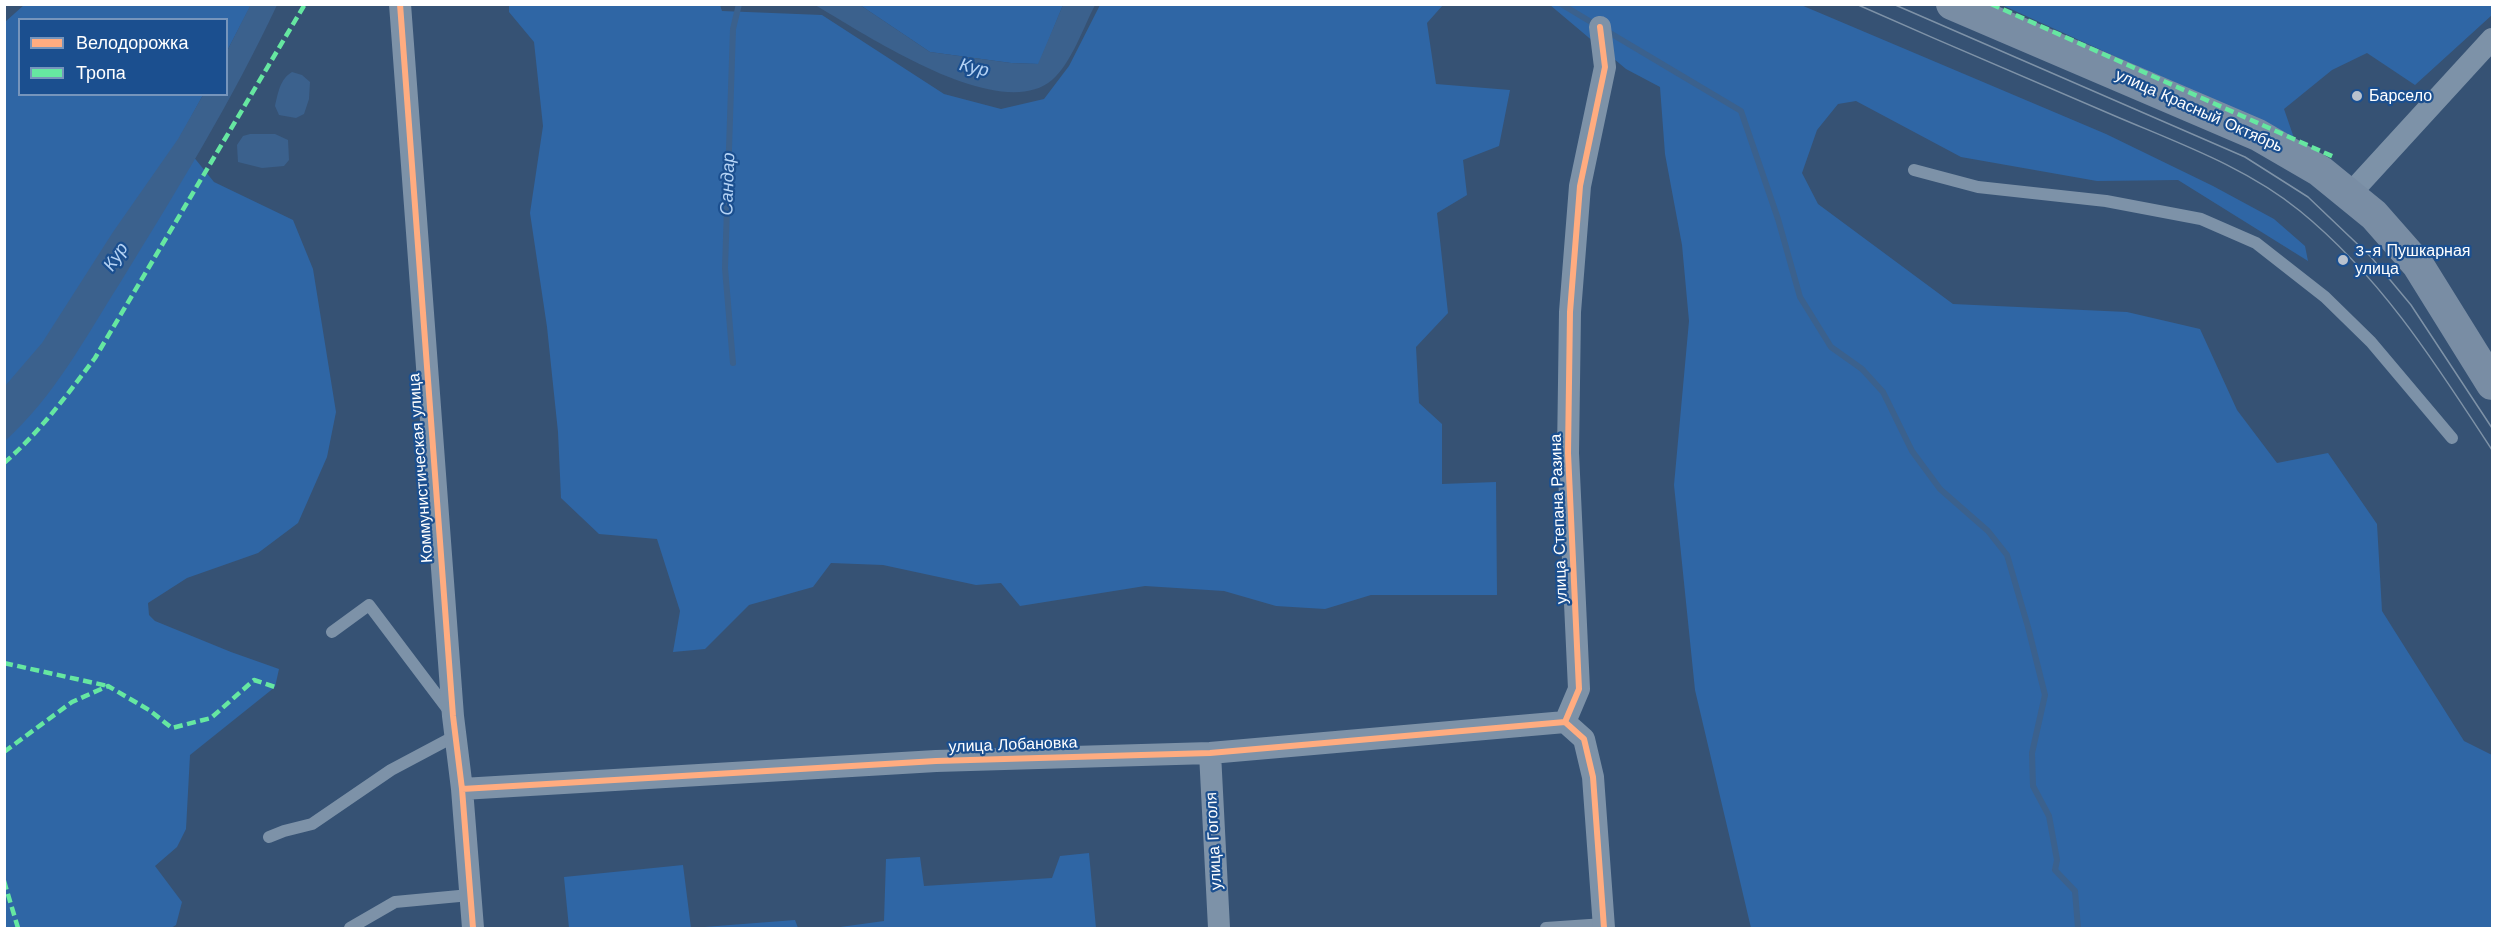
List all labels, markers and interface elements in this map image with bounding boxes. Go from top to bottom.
legend [18,18,228,96]
text: Велодорожка [76,32,188,53]
water label: Кур [957,54,991,82]
text: Тропа [76,62,126,83]
street label: улица Красный Октябрь [2112,65,2286,157]
place label: Барсело [2369,86,2432,106]
marker: Барсело [2350,89,2364,103]
water label: Сандар [716,152,740,216]
water label: Кур [99,239,133,275]
place label: 3-я Пушкарная улица [2355,241,2470,279]
marker: 3-я Пушкарная улица [2336,253,2350,267]
street label: Коммунистическая улица [405,373,437,563]
street label: улица Степана Разина [1546,433,1572,605]
street label: улица Лобановка [948,733,1078,757]
street label: улица Гоголя [1202,792,1226,890]

